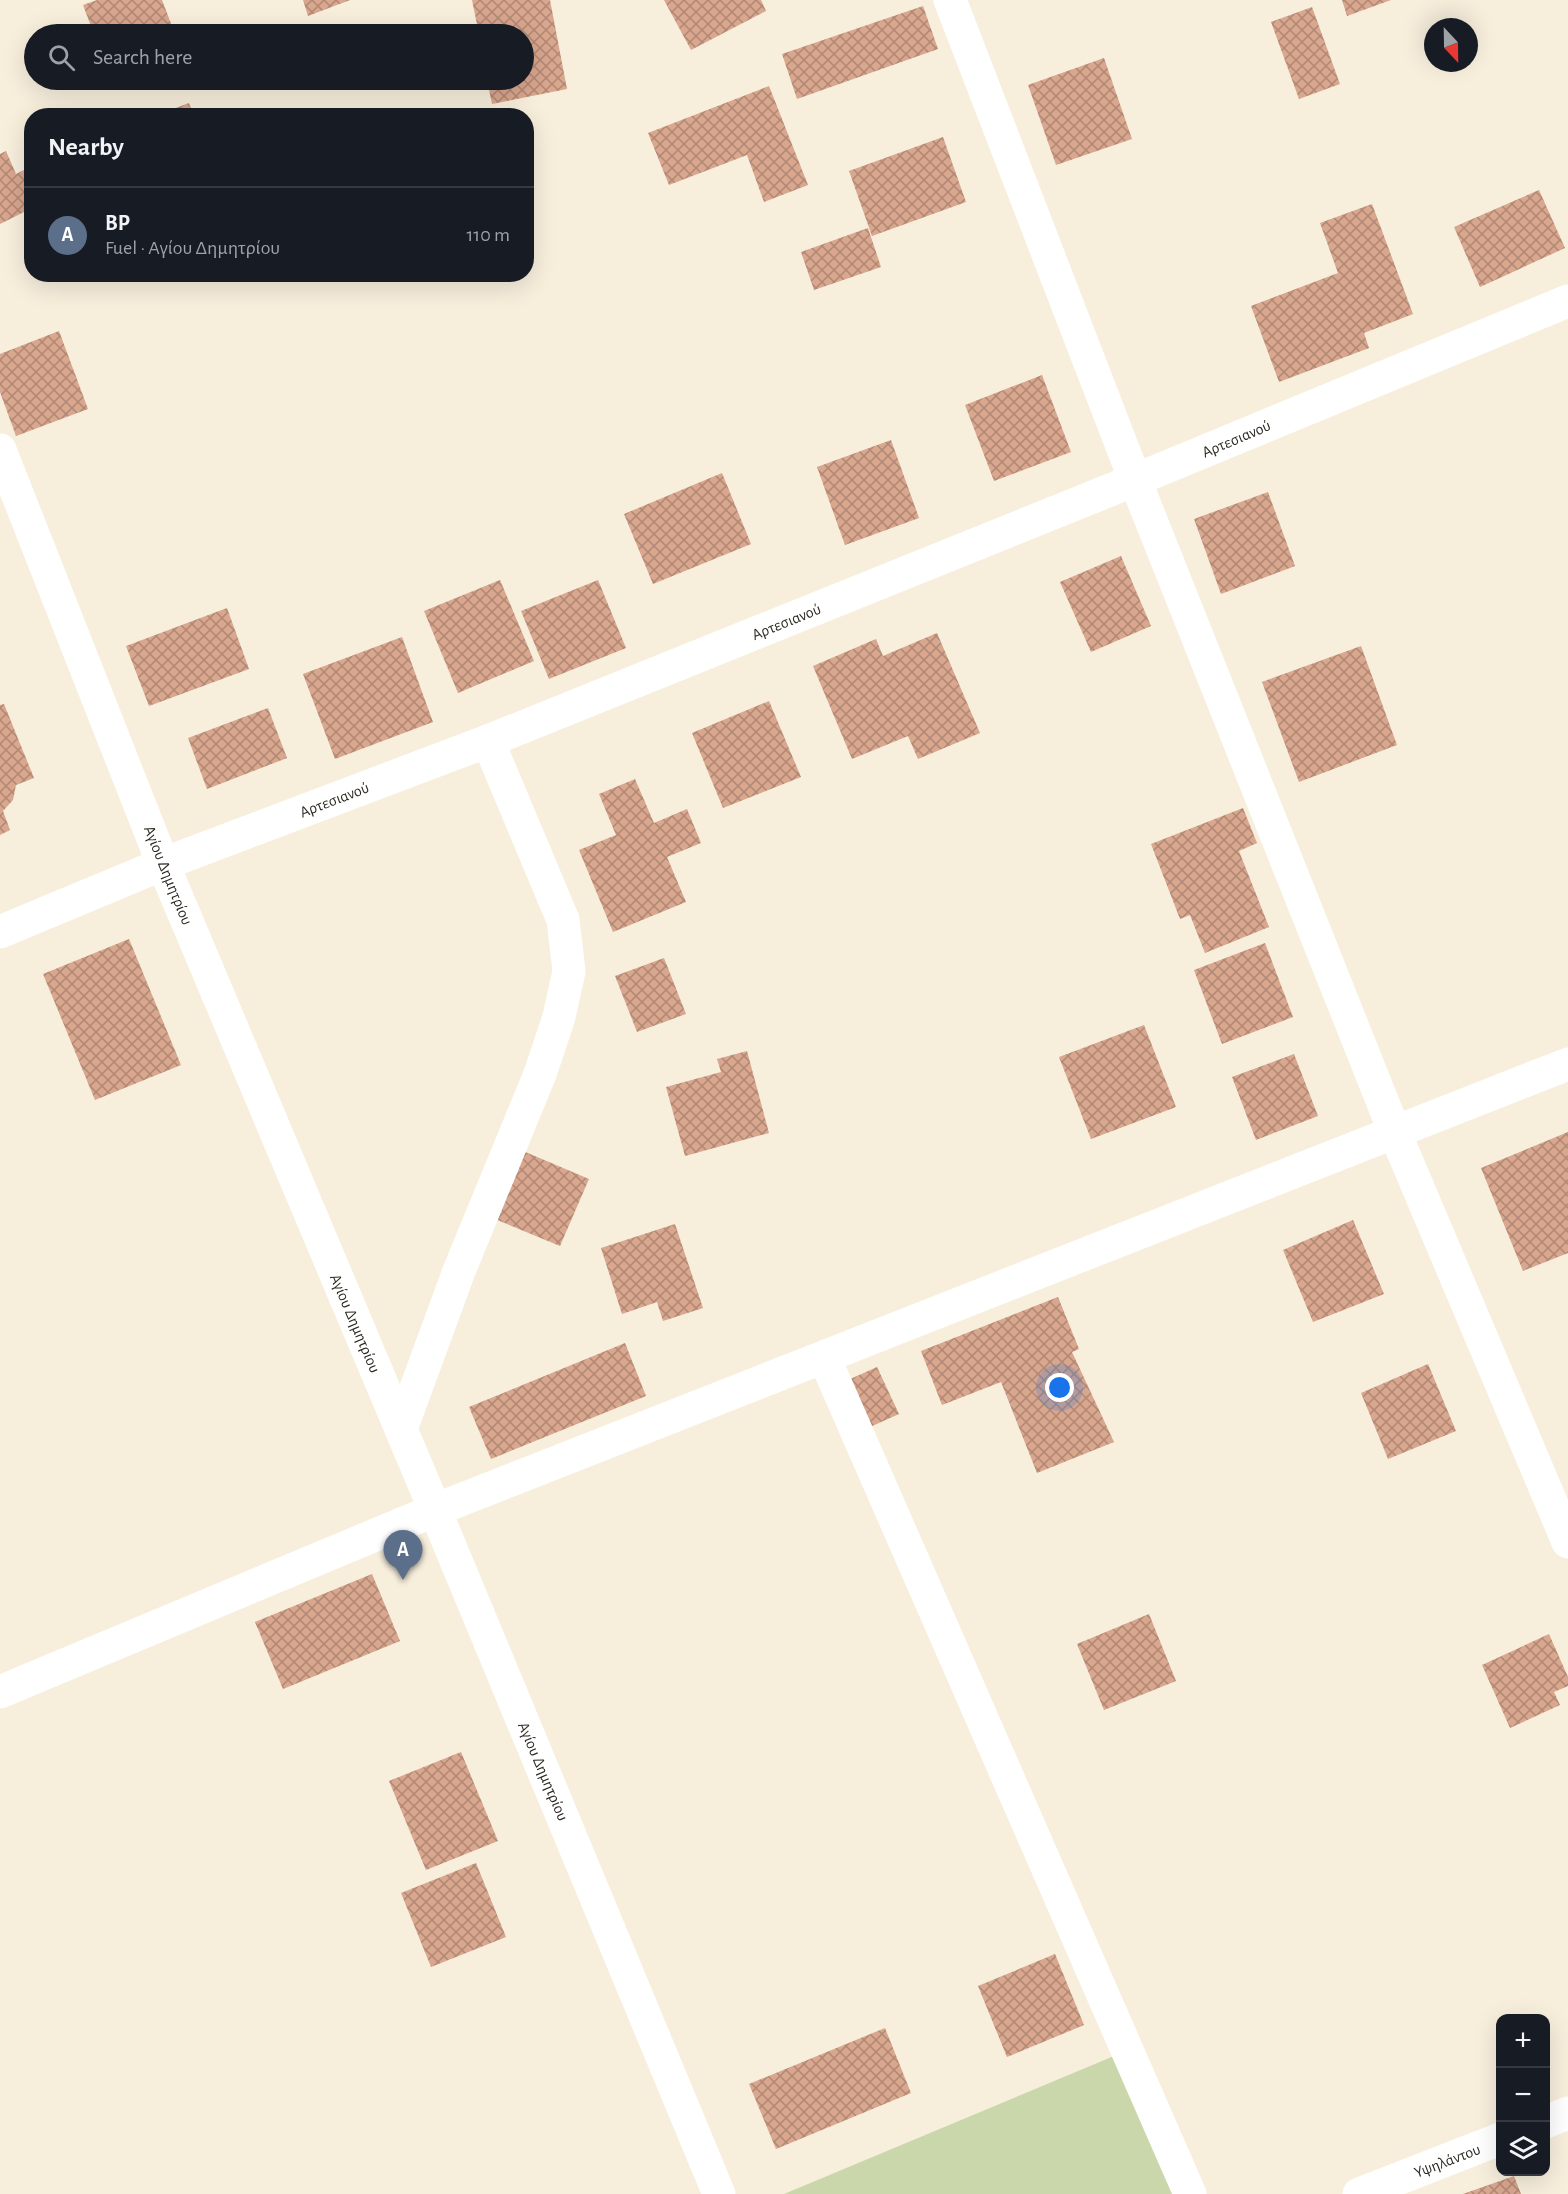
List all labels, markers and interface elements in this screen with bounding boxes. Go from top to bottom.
north arrow [1424,18,1478,72]
search box [24,24,534,90]
icon: search [45,41,78,74]
text: Search here [93,46,192,68]
text: Nearby [48,134,124,160]
text: BP [105,212,130,234]
text: A [62,225,74,245]
text: 110 m [466,225,510,245]
text: Fuel · Αγίου Δημητρίου [105,238,280,258]
street label: Αρτεσιανού [1200,417,1273,461]
street label: Αρτεσιανού [750,601,823,643]
street label: Αρτεσιανού [297,779,371,820]
street label: Αγίου Δημητρίου [141,823,195,927]
street label: Αγίου Δημητρίου [327,1272,383,1375]
your location [1045,1373,1074,1402]
pin: A [384,1530,422,1580]
street label: Αγίου Δημητρίου [515,1720,571,1823]
map controls [1496,2014,1550,2176]
button: + [1496,2014,1550,2068]
button: − [1496,2068,1550,2122]
button: layers [1496,2122,1550,2176]
street label: Υψηλάντου [1412,2141,1483,2181]

